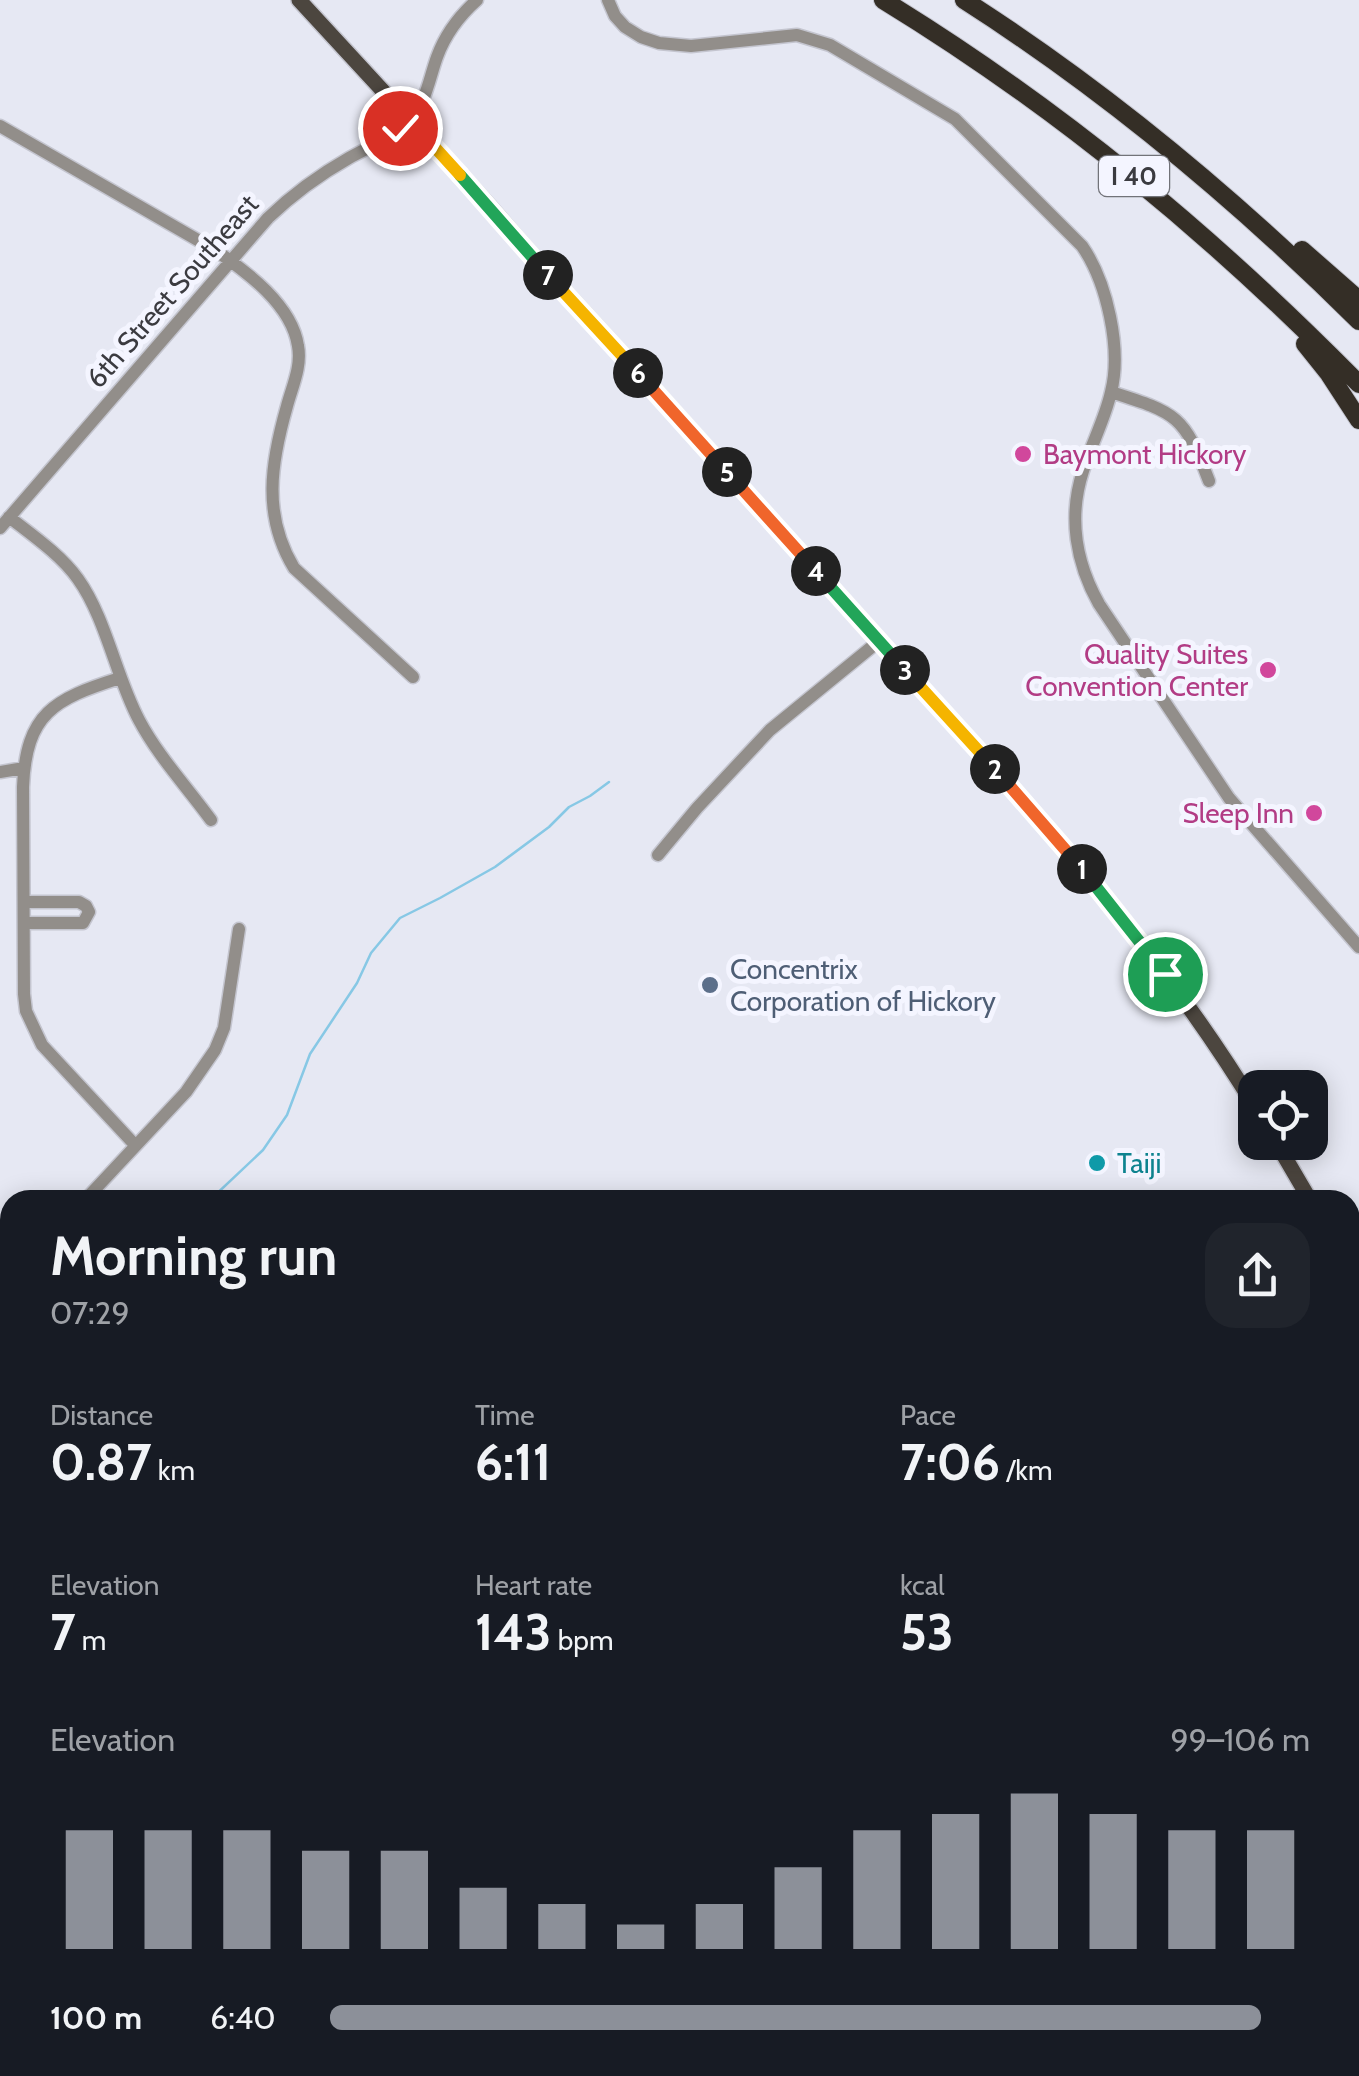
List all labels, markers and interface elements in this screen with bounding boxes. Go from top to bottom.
pin [358,86,443,171]
icon: check [373,101,428,156]
road number: I 40 [1099,156,1169,196]
street label: 6th Street Southeast [79,187,265,395]
pin: 7 [523,250,573,300]
text: 7 [541,258,555,292]
pin: 6 [613,348,663,398]
text: 6 [630,356,646,390]
place label: Baymont Hickory [1043,437,1246,471]
marker: Baymont Hickory [1012,443,1034,465]
pin: 5 [702,447,752,497]
text: 5 [719,455,735,489]
pin: 4 [791,546,841,596]
text: 4 [807,554,825,588]
place label: Quality Suites Convention Center [1025,637,1248,703]
pin: 3 [880,645,930,695]
text: 3 [897,653,913,687]
marker: Quality Suites Convention Center [1257,659,1279,681]
pin: 2 [970,744,1020,794]
text: 2 [988,752,1002,786]
place label: Sleep Inn [1183,796,1294,830]
marker: Sleep Inn [1303,802,1325,824]
pin: 1 [1057,844,1107,894]
text: 1 [1077,852,1087,886]
pin [1123,932,1208,1017]
icon: arrive [1138,947,1193,1002]
place label: Concentrix Corporation of Hickory [730,952,996,1018]
marker: Concentrix Corporation of Hickory [699,974,721,996]
map controls [1238,1070,1328,1160]
button: locate [1238,1070,1328,1160]
place label: Taiji [1117,1146,1161,1180]
marker: Taiji [1086,1152,1108,1174]
text: Morning run [50,1222,337,1289]
button: share [1205,1223,1310,1328]
text: 07:29 [50,1293,130,1332]
text: Distance [50,1398,153,1432]
text: Time [475,1398,535,1432]
text: Pace [900,1398,956,1432]
text: 0.87 [50,1432,152,1493]
text: 6:11 [475,1432,551,1493]
text: 7:06 [900,1432,1000,1493]
text: km [152,1453,195,1487]
text: /km [1000,1453,1052,1487]
text: Elevation [50,1568,159,1602]
text: Heart rate [475,1568,592,1602]
text: kcal [900,1568,945,1602]
text: 7 [50,1602,76,1663]
text: 143 [475,1602,551,1663]
text: 53 [900,1602,954,1663]
text: m [76,1623,106,1657]
text: bpm [551,1623,613,1657]
text: Elevation [50,1720,175,1759]
text: 99–106 m [1171,1720,1310,1759]
text: 100 m [50,1998,142,2037]
text: 6:40 [210,1998,276,2037]

